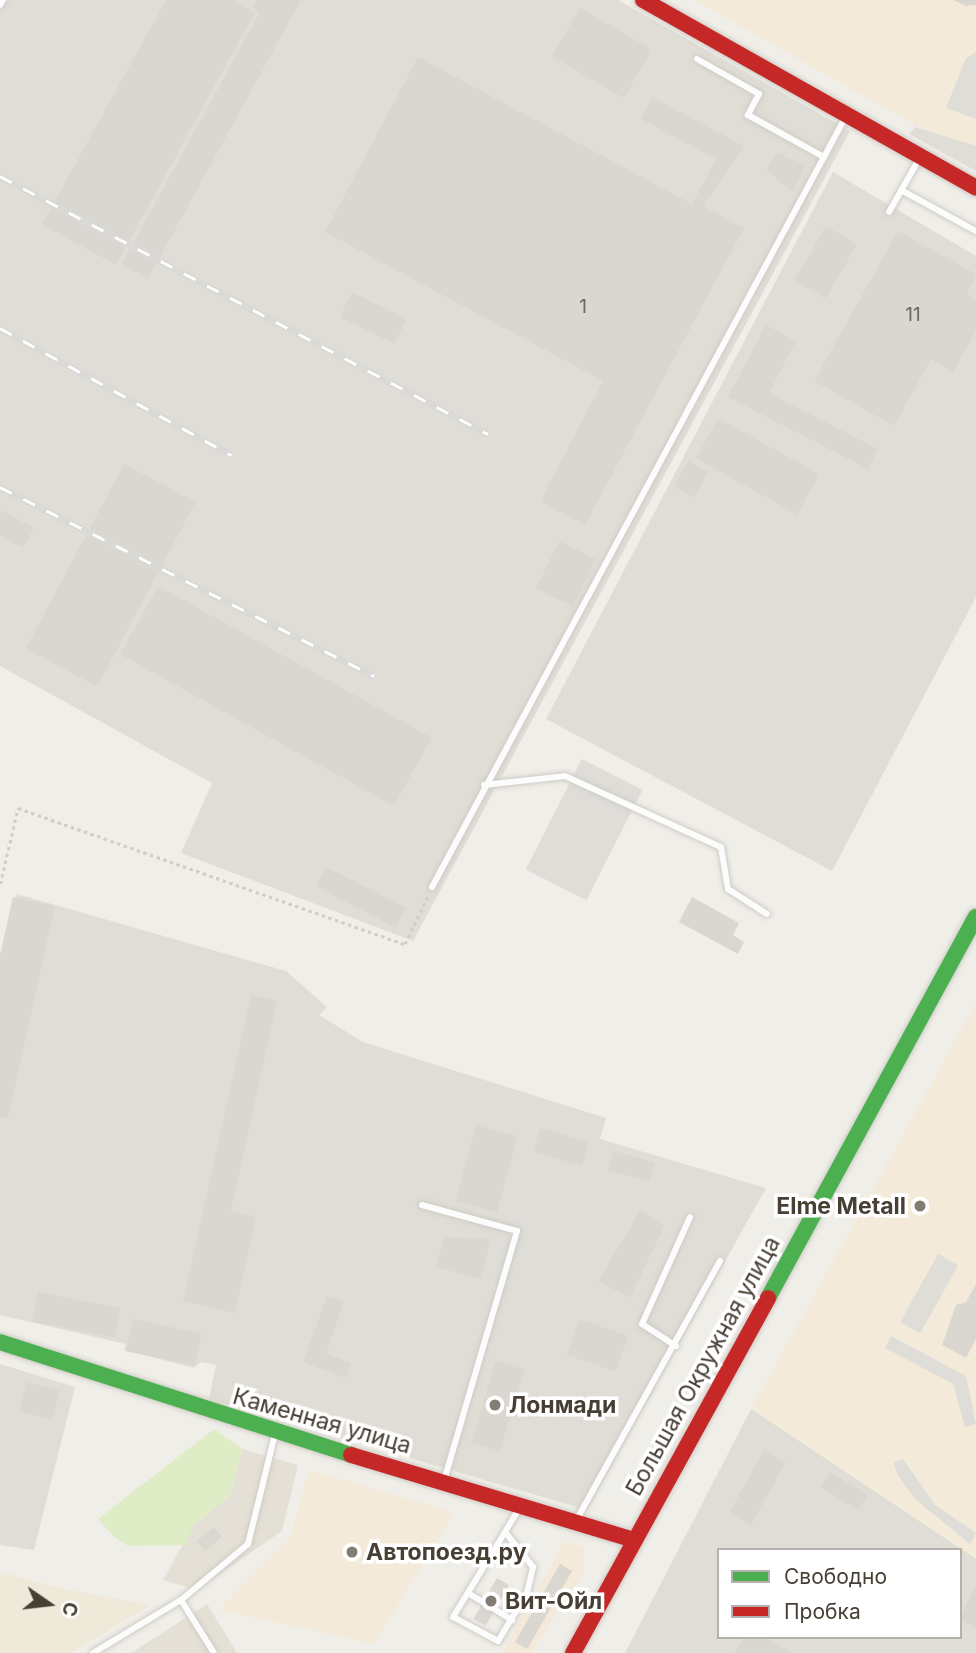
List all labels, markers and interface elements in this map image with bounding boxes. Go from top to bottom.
house number: 1 [579,296,587,318]
house number: 11 [905,304,921,326]
place label: Elme Metall [776,1192,906,1220]
marker: Elme Metall [912,1198,928,1214]
street label: Большая Окружная улица [620,1232,786,1500]
street label: Каменная улица [230,1382,414,1460]
place label: Лонмади [509,1391,616,1419]
marker: Лонмади [487,1397,503,1413]
place label: Автопоезд.ру [366,1538,527,1566]
marker: Автопоезд.ру [344,1544,360,1560]
legend [717,1548,962,1639]
text: Свободно [784,1564,887,1589]
north arrow [14,1569,84,1639]
place label: Вит-Ойл [505,1587,602,1615]
marker: Вит-Ойл [483,1593,499,1609]
text: Пробка [784,1599,861,1624]
text: С [57,1600,83,1619]

